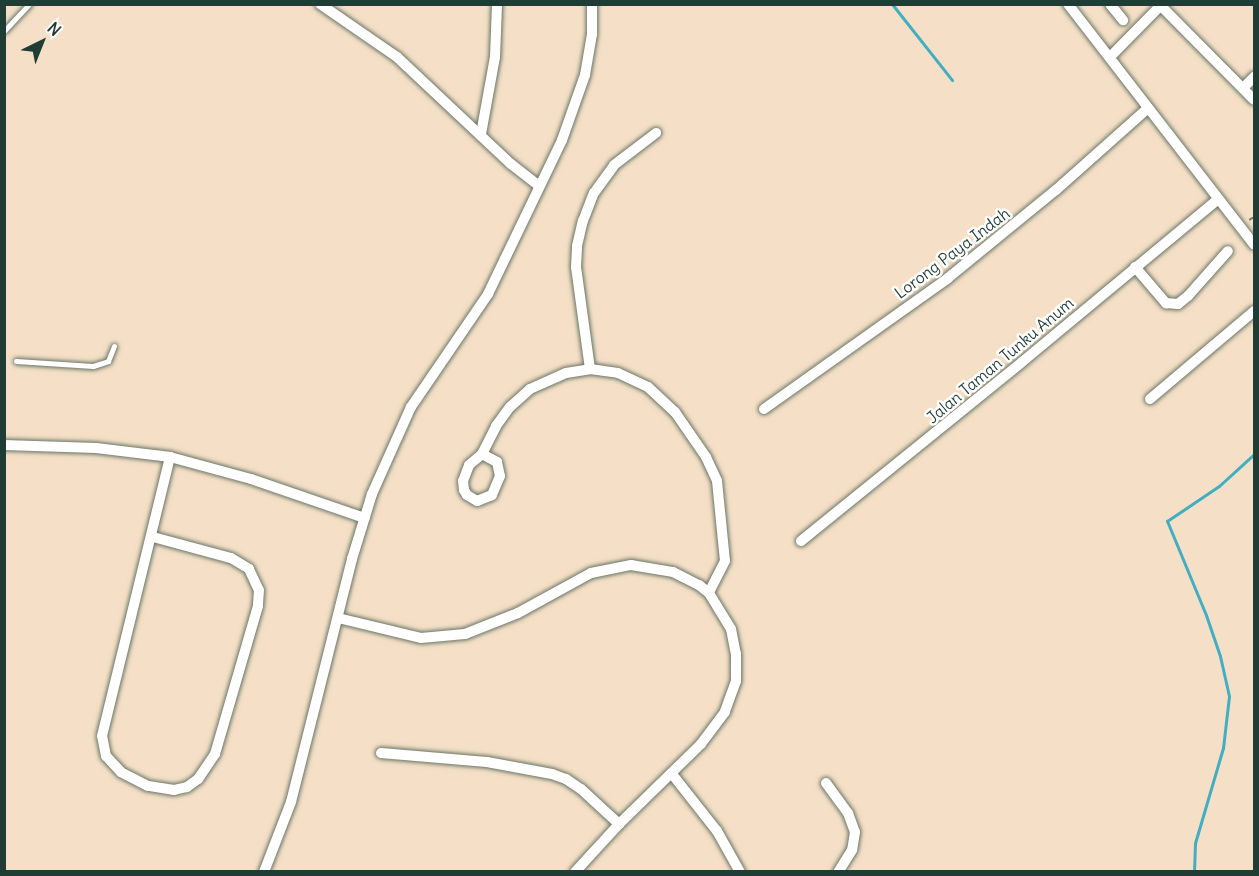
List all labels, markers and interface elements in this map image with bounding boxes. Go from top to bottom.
north arrow [12,12,72,72]
text: N [43,18,65,40]
street label: Lorong Paya Indah [891,203,1013,303]
street label: Jalan Taman Tunku Anum [923,293,1077,427]

